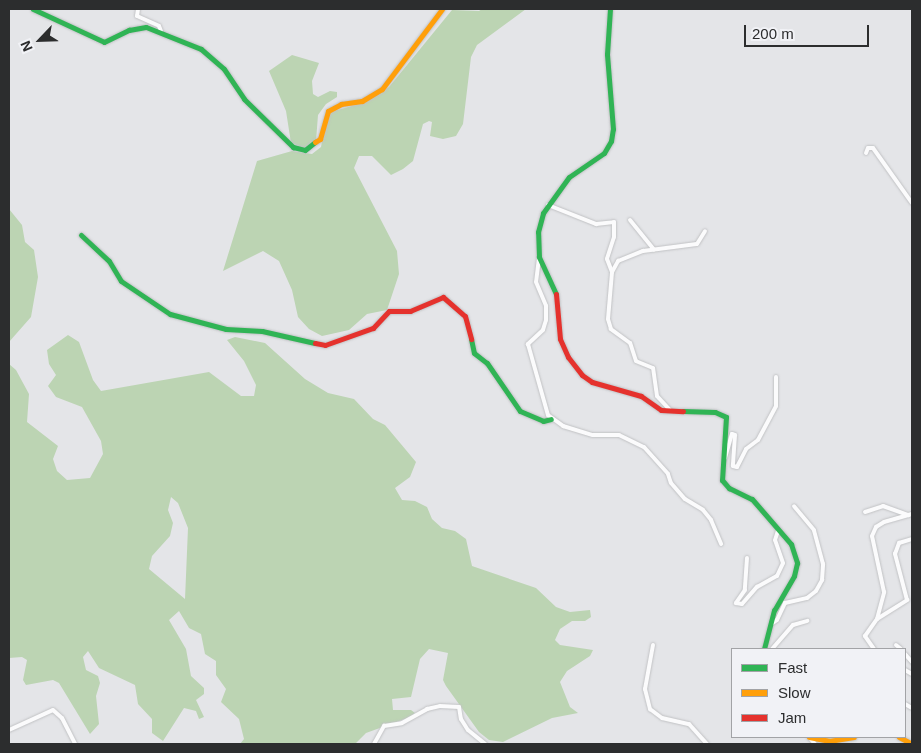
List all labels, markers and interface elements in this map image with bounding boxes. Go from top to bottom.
north arrow [15,15,65,65]
scale bar [746,15,871,47]
text: 200 m [752,25,794,42]
text: N [17,38,36,54]
legend [731,648,906,738]
text: Fast [778,659,807,676]
text: Slow [778,684,811,701]
text: Jam [778,709,806,726]

